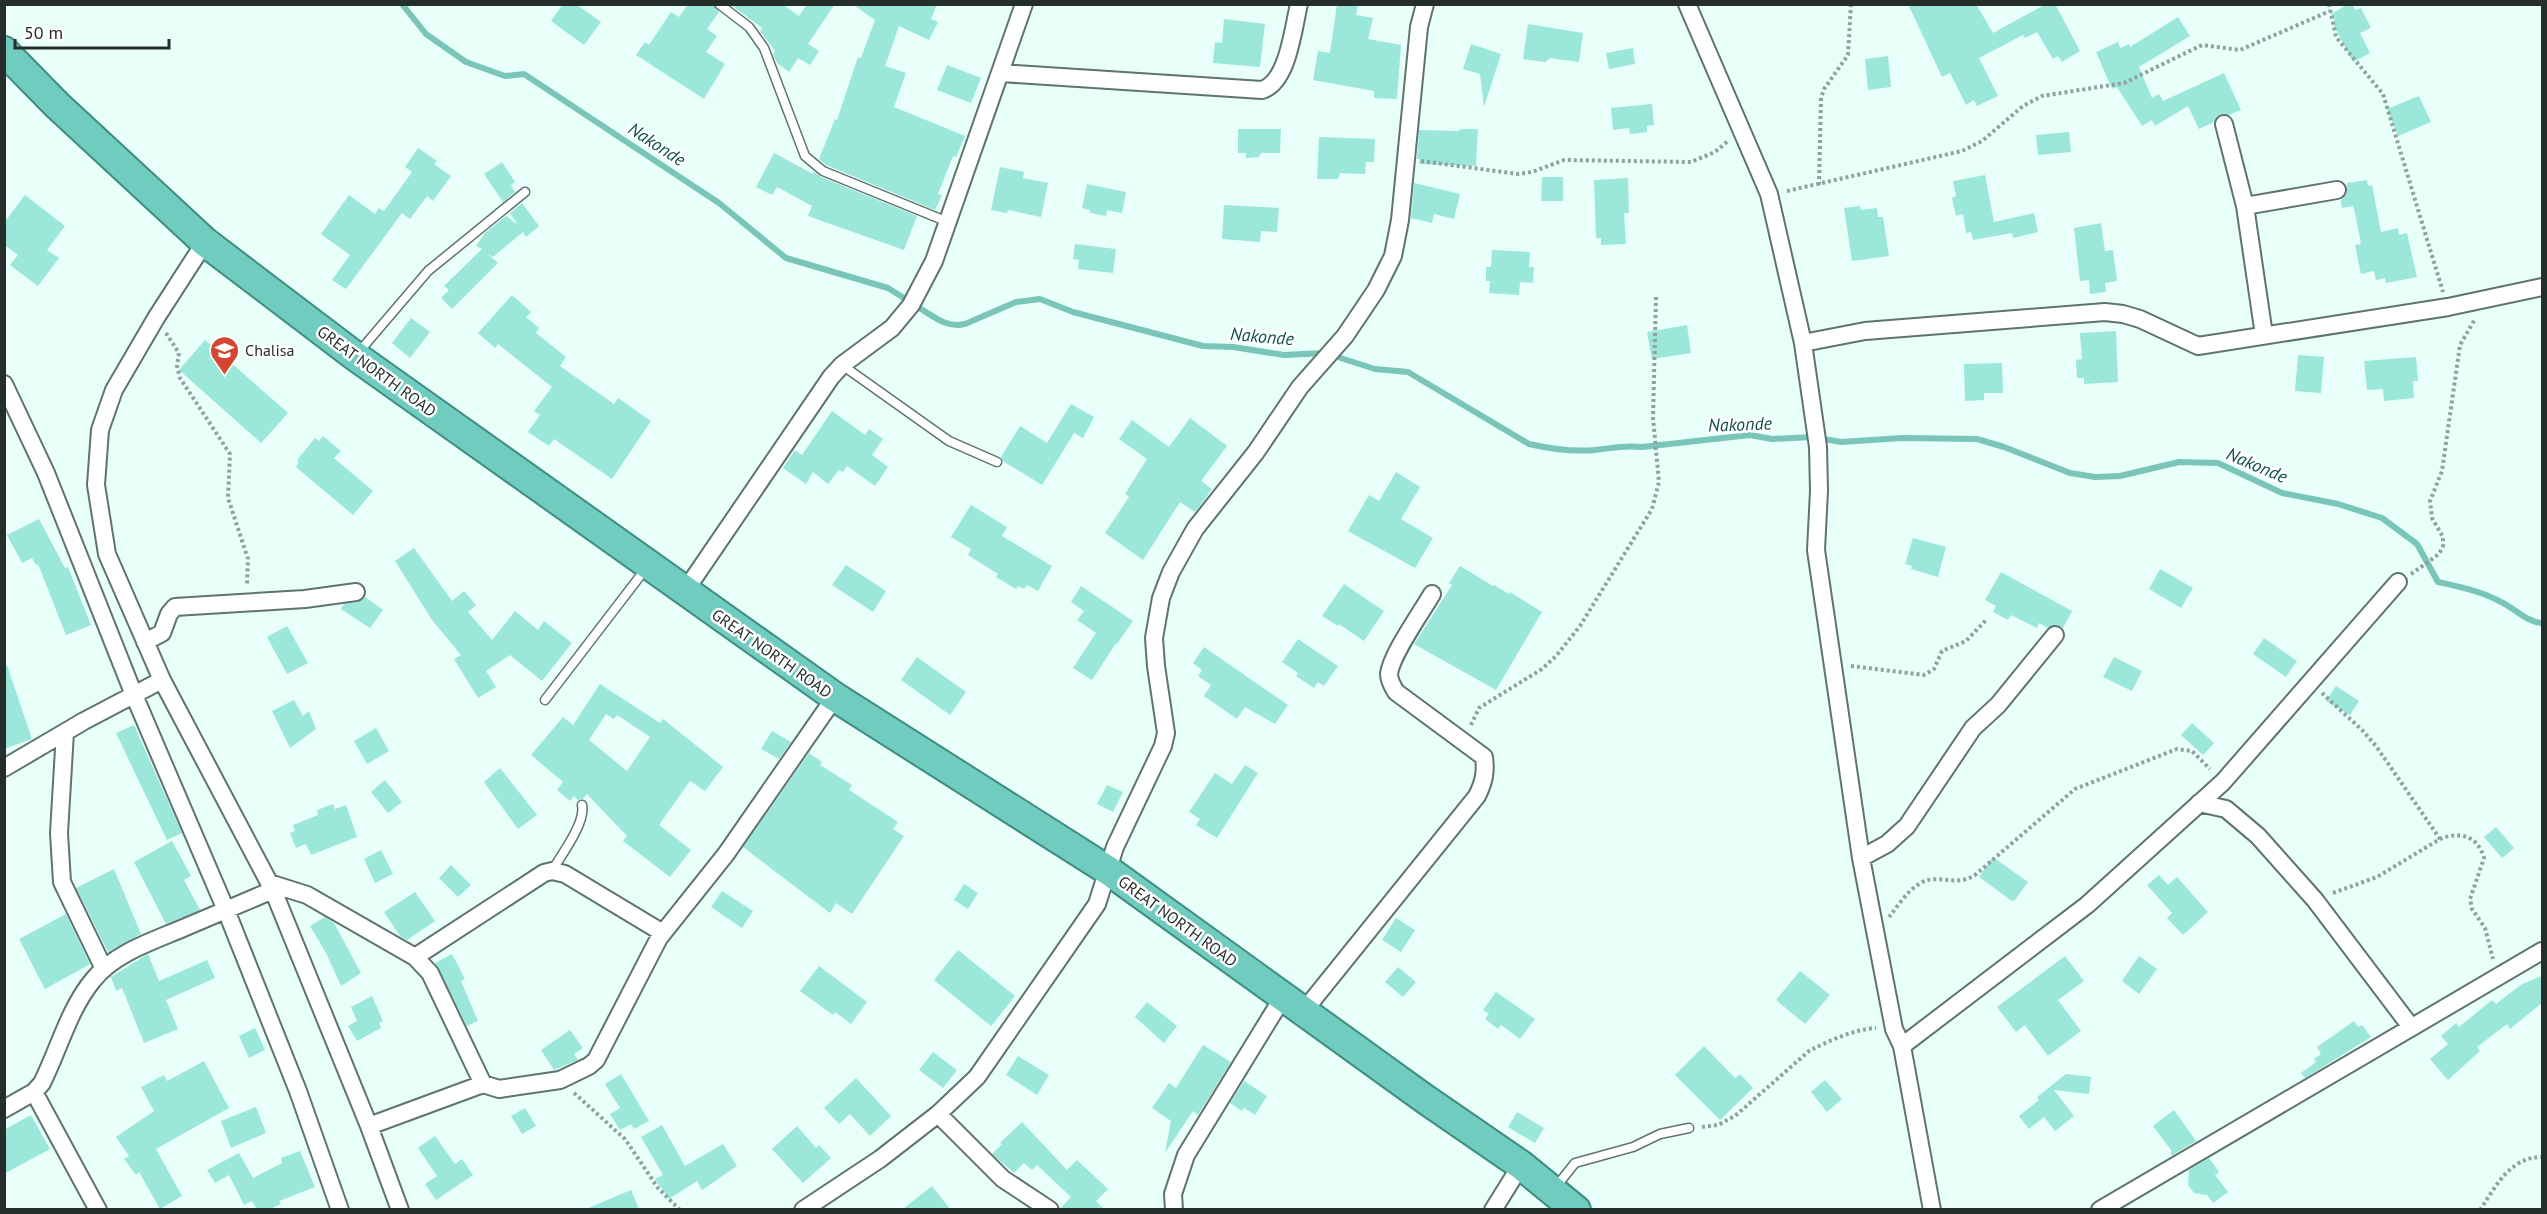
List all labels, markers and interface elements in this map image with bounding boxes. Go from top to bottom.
scale bar [15,12,170,50]
text: 50 m [24,21,63,44]
water label: Nakonde [624,117,691,171]
street label: GREAT NORTH ROAD [314,321,440,421]
water label: Nakonde [1229,322,1295,350]
school or university icon: Chalisa [208,334,240,376]
place label: Chalisa [245,340,294,360]
water label: Nakonde [1708,411,1773,437]
water label: Nakonde [2223,442,2291,488]
street label: GREAT NORTH ROAD [708,604,836,702]
street label: GREAT NORTH ROAD [1115,871,1241,971]

